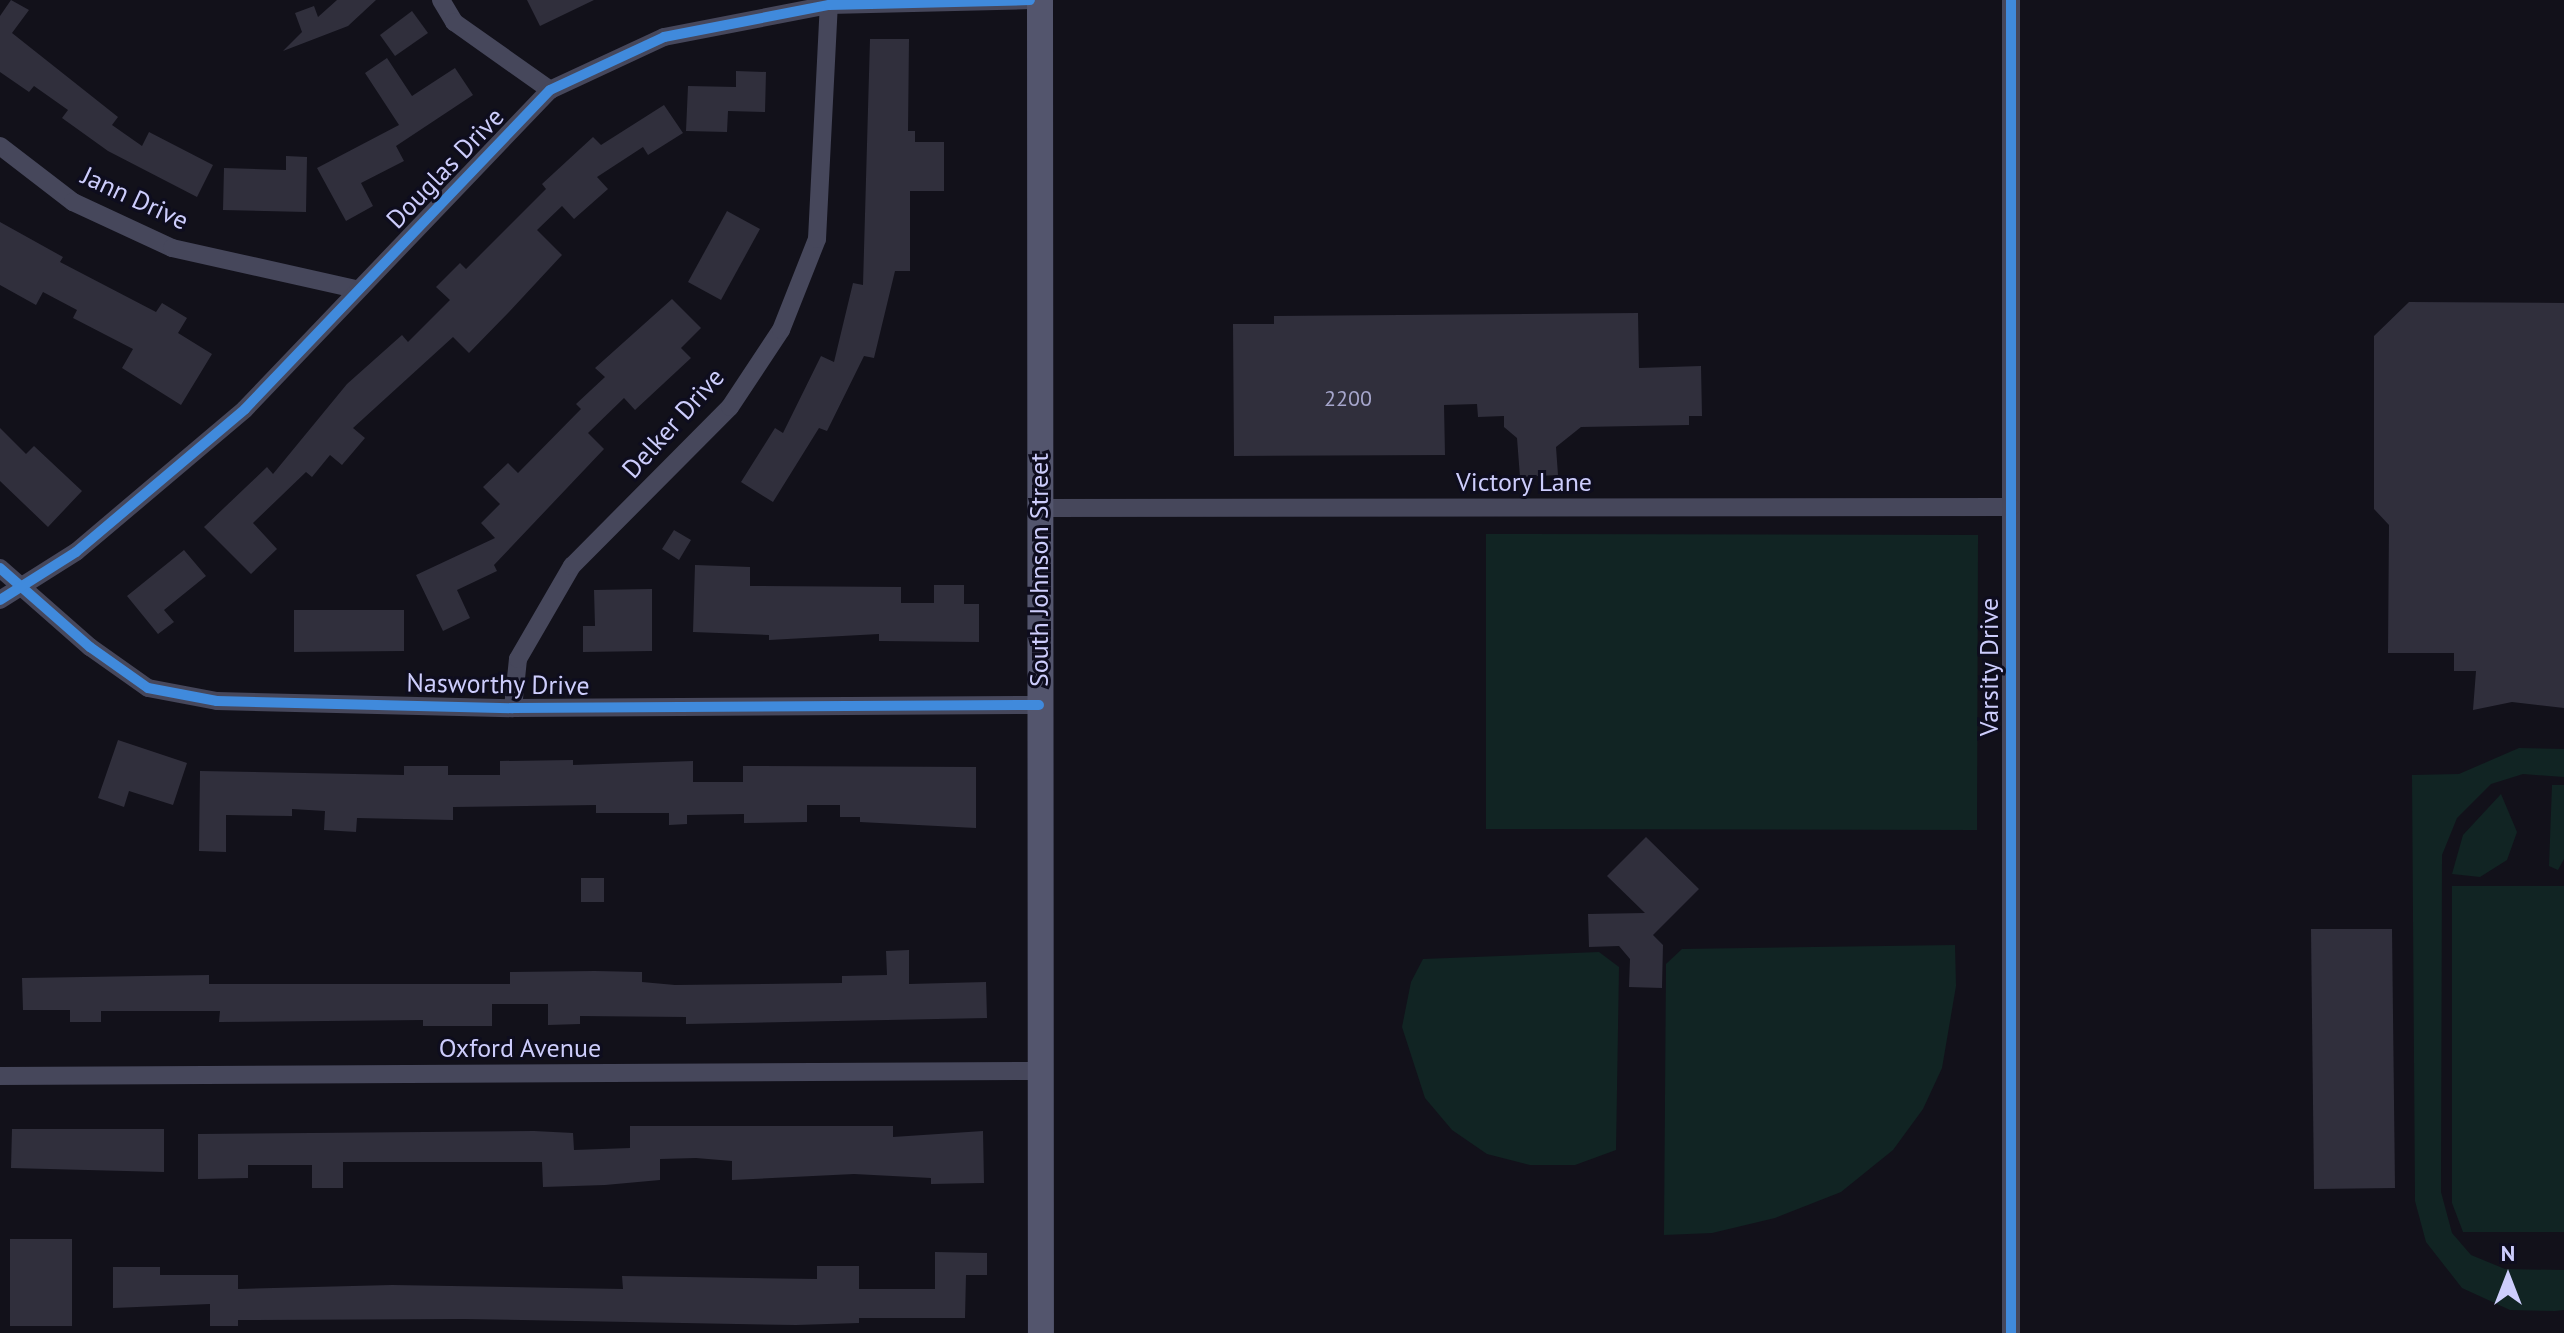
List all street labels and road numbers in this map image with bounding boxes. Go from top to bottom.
street label: Douglas Drive [380,101,510,235]
street label: Jann Drive [77,160,193,236]
street label: Delker Drive [616,362,730,484]
street label: South Johnson Street [1023,453,1055,687]
street label: Victory Lane [1455,466,1593,498]
street label: Varsity Drive [1973,597,2005,737]
street label: Nasworthy Drive [406,667,590,701]
street label: Oxford Avenue [438,1032,602,1064]

